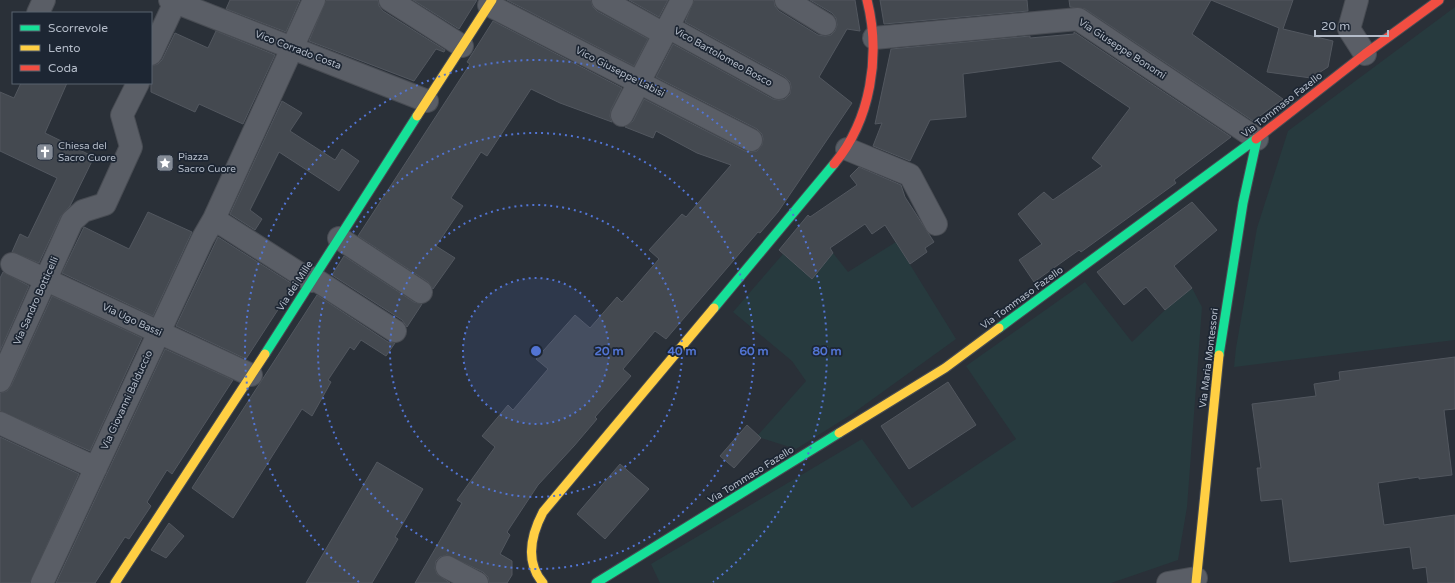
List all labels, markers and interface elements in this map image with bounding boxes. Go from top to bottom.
legend [12,12,152,84]
scale bar [1315,12,1388,38]
street label: Via Giuseppe Bonomi [1076,16,1168,82]
text: 20 m [1321,19,1350,33]
text: Scorrevole [48,21,108,35]
street label: Vico Bartolomeo Bosco [672,25,774,89]
street label: Vico Corrado Costa [253,28,343,72]
text: Lento [48,41,81,55]
street label: Vico Giuseppe Labisi [573,44,667,100]
text: Coda [48,61,78,75]
street label: Via Tommaso Fazello [1239,70,1325,140]
place label: Chiesa del Sacro Cuore [58,140,116,164]
church icon: Chiesa del Sacro Cuore [35,142,55,162]
place label: Piazza Sacro Cuore [178,151,236,175]
place icon: Piazza Sacro Cuore [155,153,175,173]
street label: Via Sandro Botticelli [11,255,61,347]
street label: Via dei Mille [274,258,316,313]
street label: Via Tommaso Fazello [978,264,1066,332]
street label: Via Ugo Bassi [100,301,164,339]
street label: Via Maria Montessori [1197,307,1221,409]
centre of rings [529,344,543,358]
text: 20 m [594,344,624,358]
text: 40 m [667,344,697,358]
text: 60 m [739,344,769,358]
text: 80 m [812,344,842,358]
street label: Via Giovanni Balduccio [99,348,155,452]
street label: Via Tommaso Fazello [706,444,796,506]

